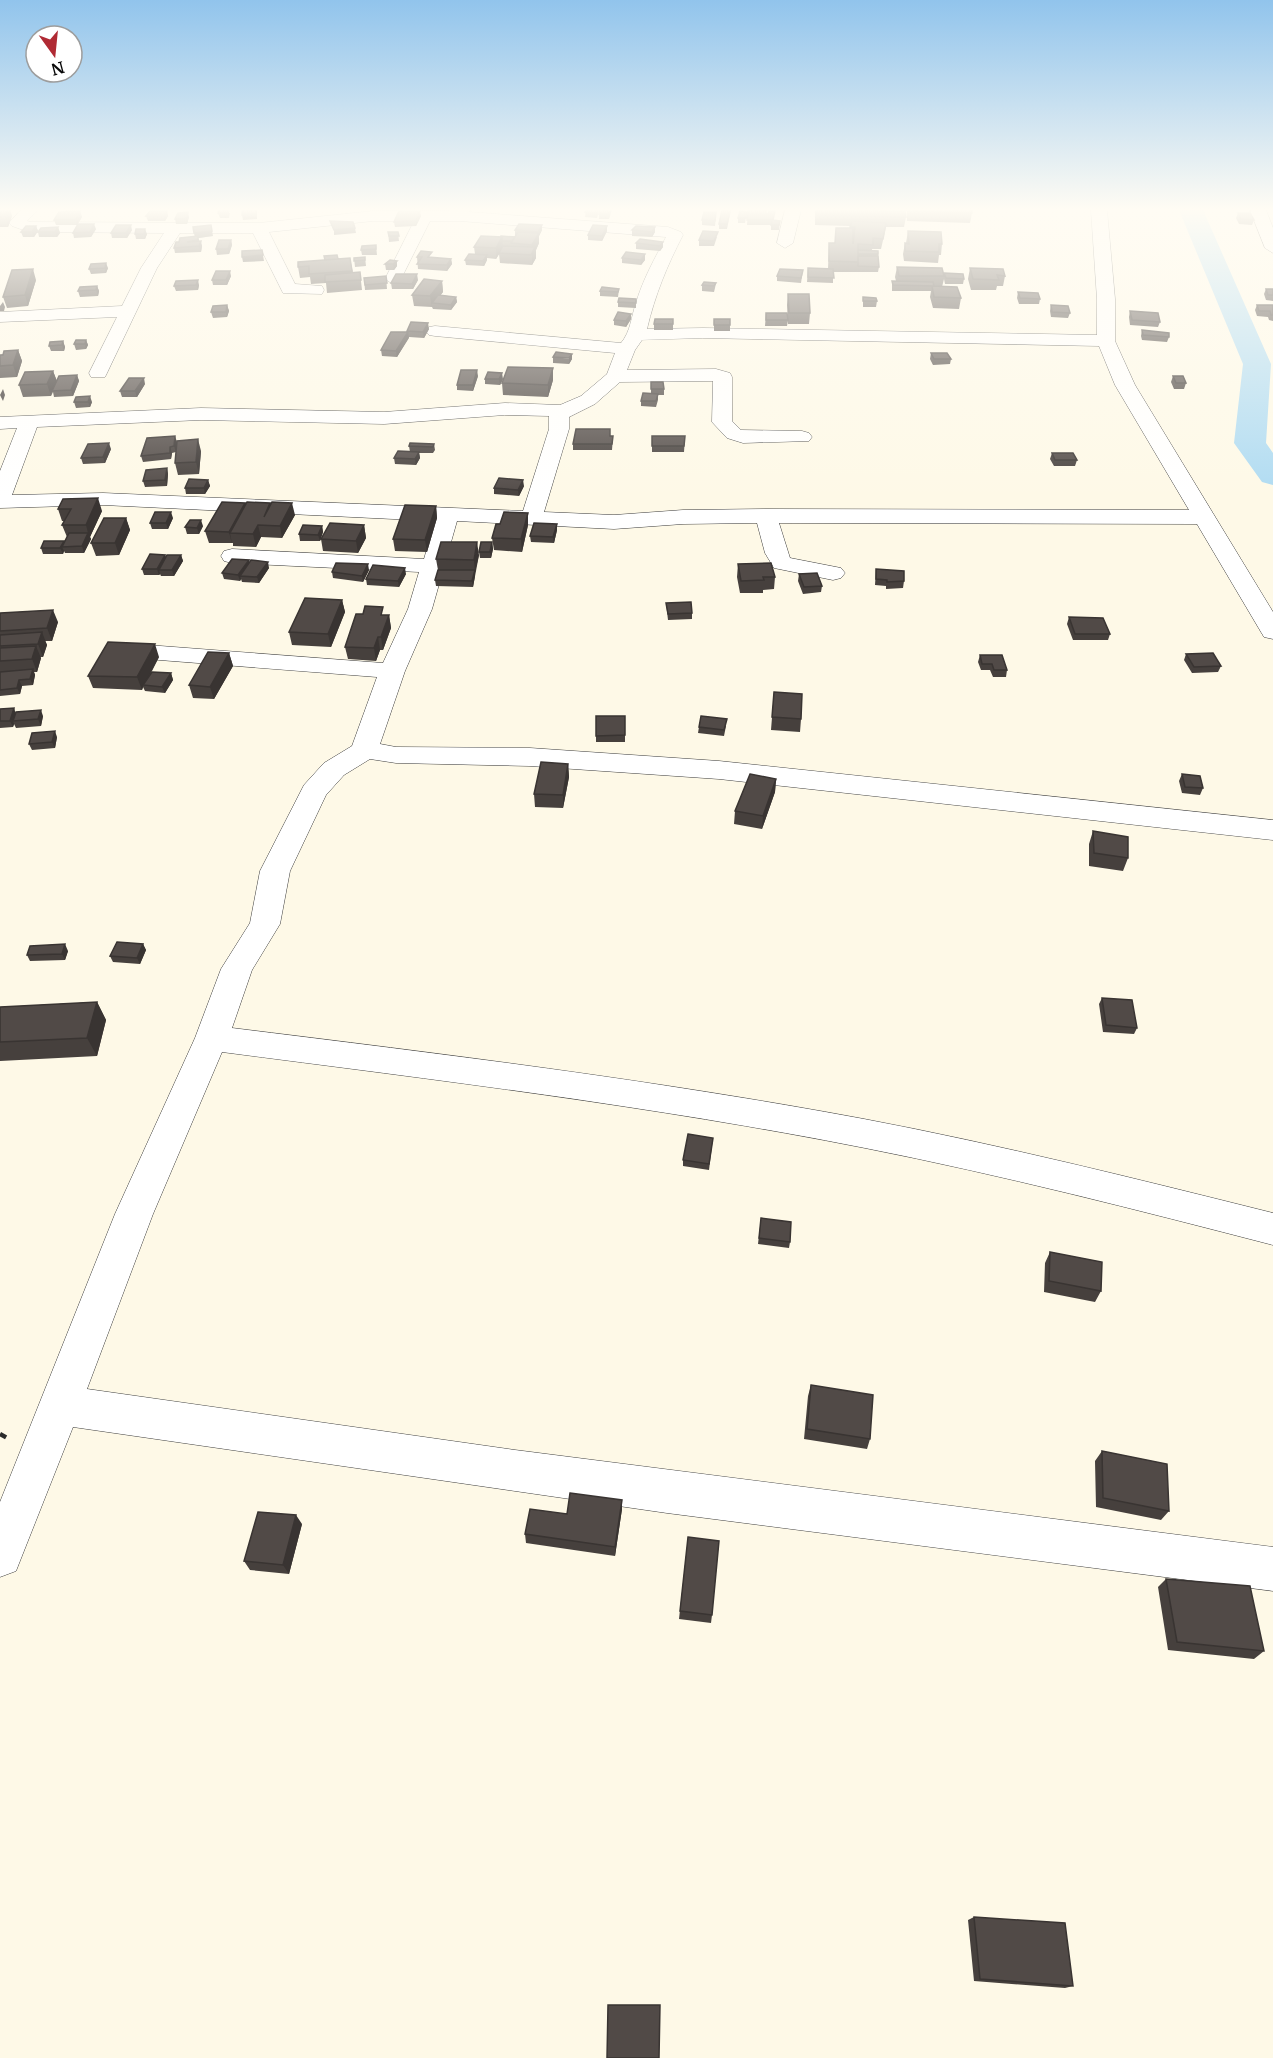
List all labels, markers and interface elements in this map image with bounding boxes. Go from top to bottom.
north arrow [24,24,84,84]
text: N [49,57,67,80]

